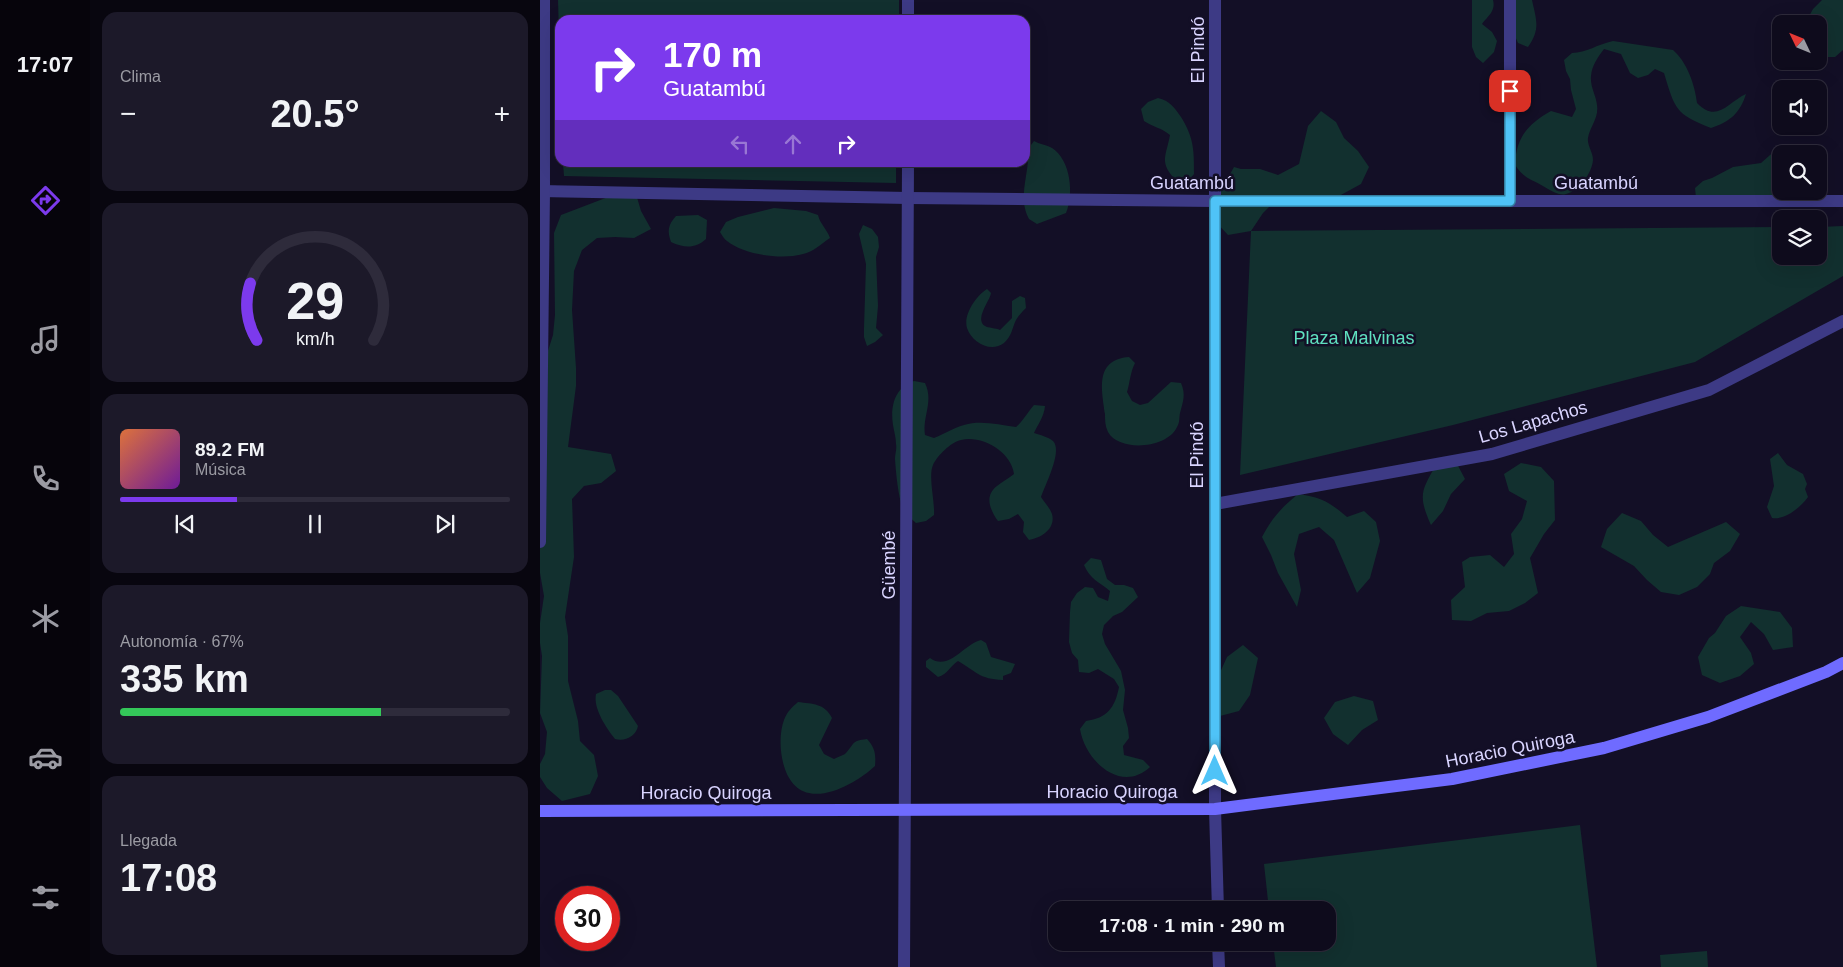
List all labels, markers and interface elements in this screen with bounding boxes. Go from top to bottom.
north arrow [1772,15,1828,70]
map controls [1772,15,1827,265]
street label: El Pindó [1188,16,1208,84]
icon: right [580,35,645,100]
text: 170 m [663,35,762,74]
text: 17:07 [17,52,73,77]
text: Clima [120,68,161,85]
pin [1489,70,1531,112]
text: Guatambú [663,76,766,101]
icon: arrive [1496,77,1524,105]
button: sound [1772,80,1827,135]
text: 20.5° [270,93,360,135]
text: − [120,98,136,129]
text: + [494,98,510,129]
icon: left [726,130,754,158]
icon: ahead [779,130,807,158]
icon: right [832,130,860,158]
button: search [1772,145,1827,200]
street label: Guatambú [1150,173,1234,193]
street label: Guatambú [1554,173,1638,193]
icon: directions [28,183,63,218]
button: layers [1772,210,1827,265]
text: 29 [286,272,344,330]
icon: music [28,322,63,357]
park label: Plaza Malvinas [1293,328,1415,348]
text: km/h [296,329,334,349]
street label: Los Lapachos [1476,397,1590,447]
street label: El Pindó [1187,421,1207,489]
text: 89.2 FM [195,439,265,460]
icon: phone [28,461,63,496]
text: Música [195,461,246,478]
icon: previous [171,510,199,538]
icon: pause [301,510,329,538]
icon: next [431,510,459,538]
street label: Güembé [879,530,899,600]
icon: climate [28,601,63,636]
text: Autonomía · 67% [120,633,244,650]
text: 335 km [120,658,249,700]
street label: Horacio Quiroga [1444,726,1577,771]
icon: car [28,740,63,775]
position arrow [1188,744,1240,796]
street label: Horacio Quiroga [1046,782,1179,802]
street label: Horacio Quiroga [640,783,773,803]
text: Llegada [120,832,177,849]
text: 17:08 [120,857,217,899]
icon: filters [28,880,63,915]
speed limit sign: 30 [555,886,620,951]
text: 17:08 · 1 min · 290 m [1099,915,1285,936]

